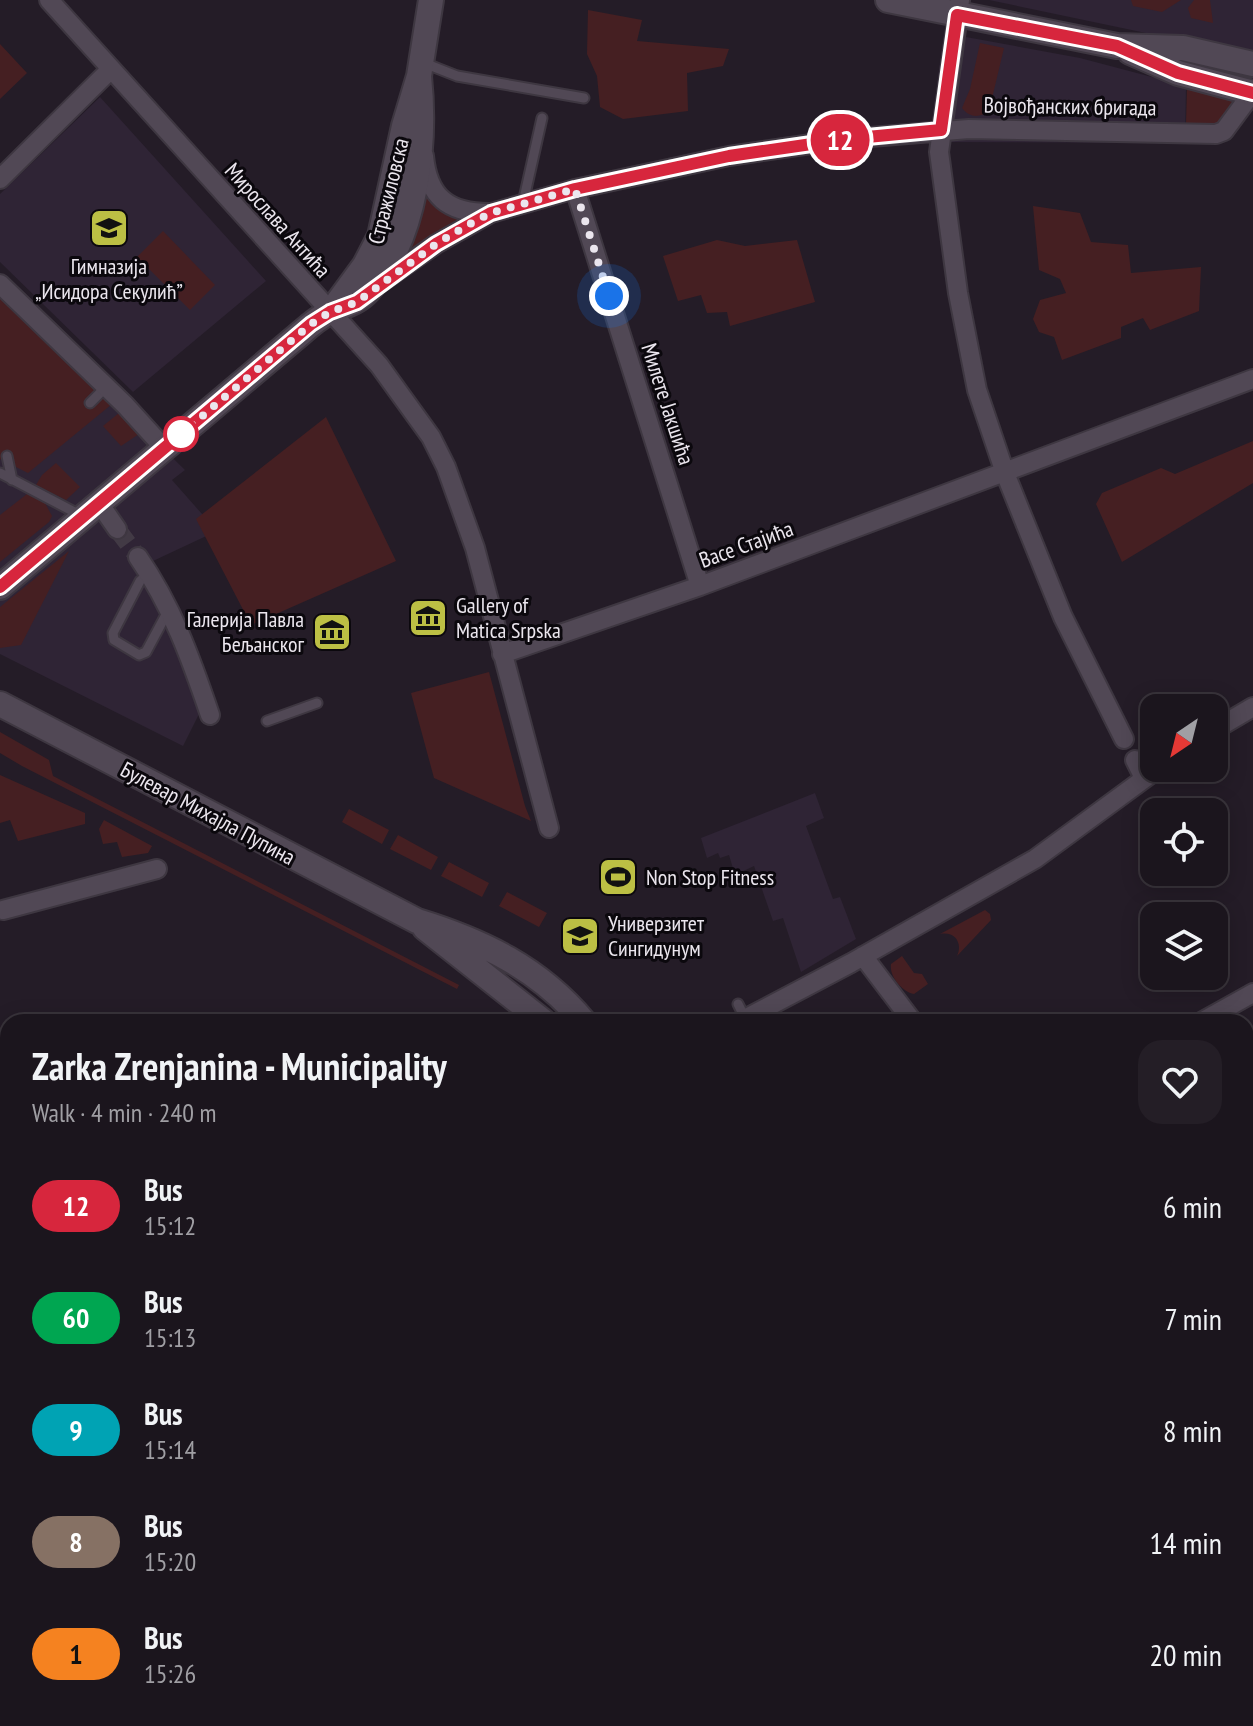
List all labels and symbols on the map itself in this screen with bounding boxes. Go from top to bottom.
street label: Војвођанских бригада [983,90,1157,122]
line badge: 12 [804,114,876,166]
street label: Стражиловска [361,135,415,247]
street label: Мирослава Антића [219,157,337,283]
school or university icon: Гимназија „Исидора Секулић” [88,207,130,249]
place label: Гимназија „Исидора Секулић” [35,252,183,305]
your location [589,276,629,316]
street label: Милете Јакшића [635,340,701,468]
unlabelled marker [164,417,198,451]
street label: Васе Стајића [695,514,797,574]
place label: Gallery of Matica Srpska [456,591,561,644]
museum icon: Gallery of Matica Srpska [407,597,449,639]
place label: Галерија Павла Бељанског [187,605,304,658]
museum icon: Галерија Павла Бељанског [311,611,353,653]
north arrow [1140,694,1228,782]
street label: Булевар Михајла Пупина [116,755,300,871]
sports icon: Non Stop Fitness [597,856,639,898]
place label: Non Stop Fitness [646,863,774,891]
place label: Универзитет Сингидунум [608,909,705,962]
school or university icon: Универзитет Сингидунум [559,915,601,957]

